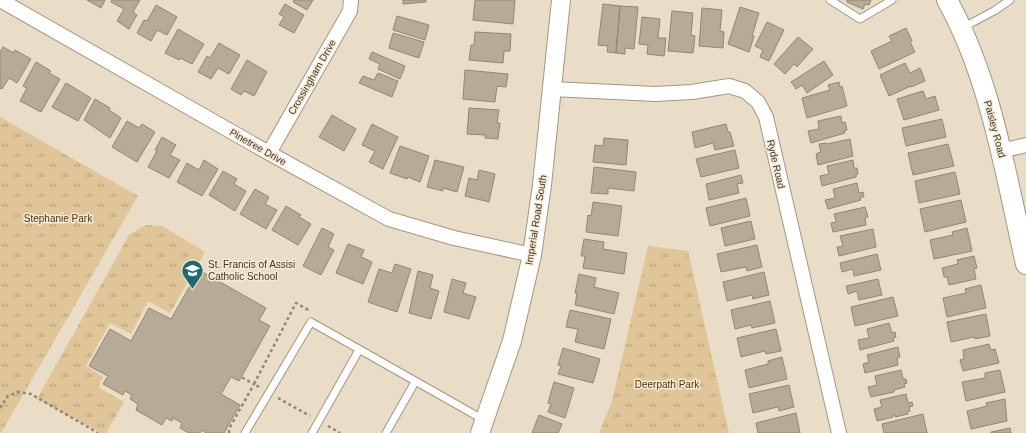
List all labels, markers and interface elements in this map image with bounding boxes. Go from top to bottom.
street label: Crossingham Drive [286,37,338,117]
street label: Paisley Road [982,99,1008,159]
street label: Pinetree Drive [228,126,289,168]
street label: Ryde Road [765,138,787,190]
street label: Imperial Road South [523,174,549,266]
park label: Stephanie Park [24,213,93,224]
school or university icon: St. Francis of Assisi Catholic School [180,257,206,290]
place label: St. Francis of Assisi Catholic School [208,259,295,282]
park label: Deerpath Park [635,379,700,390]

